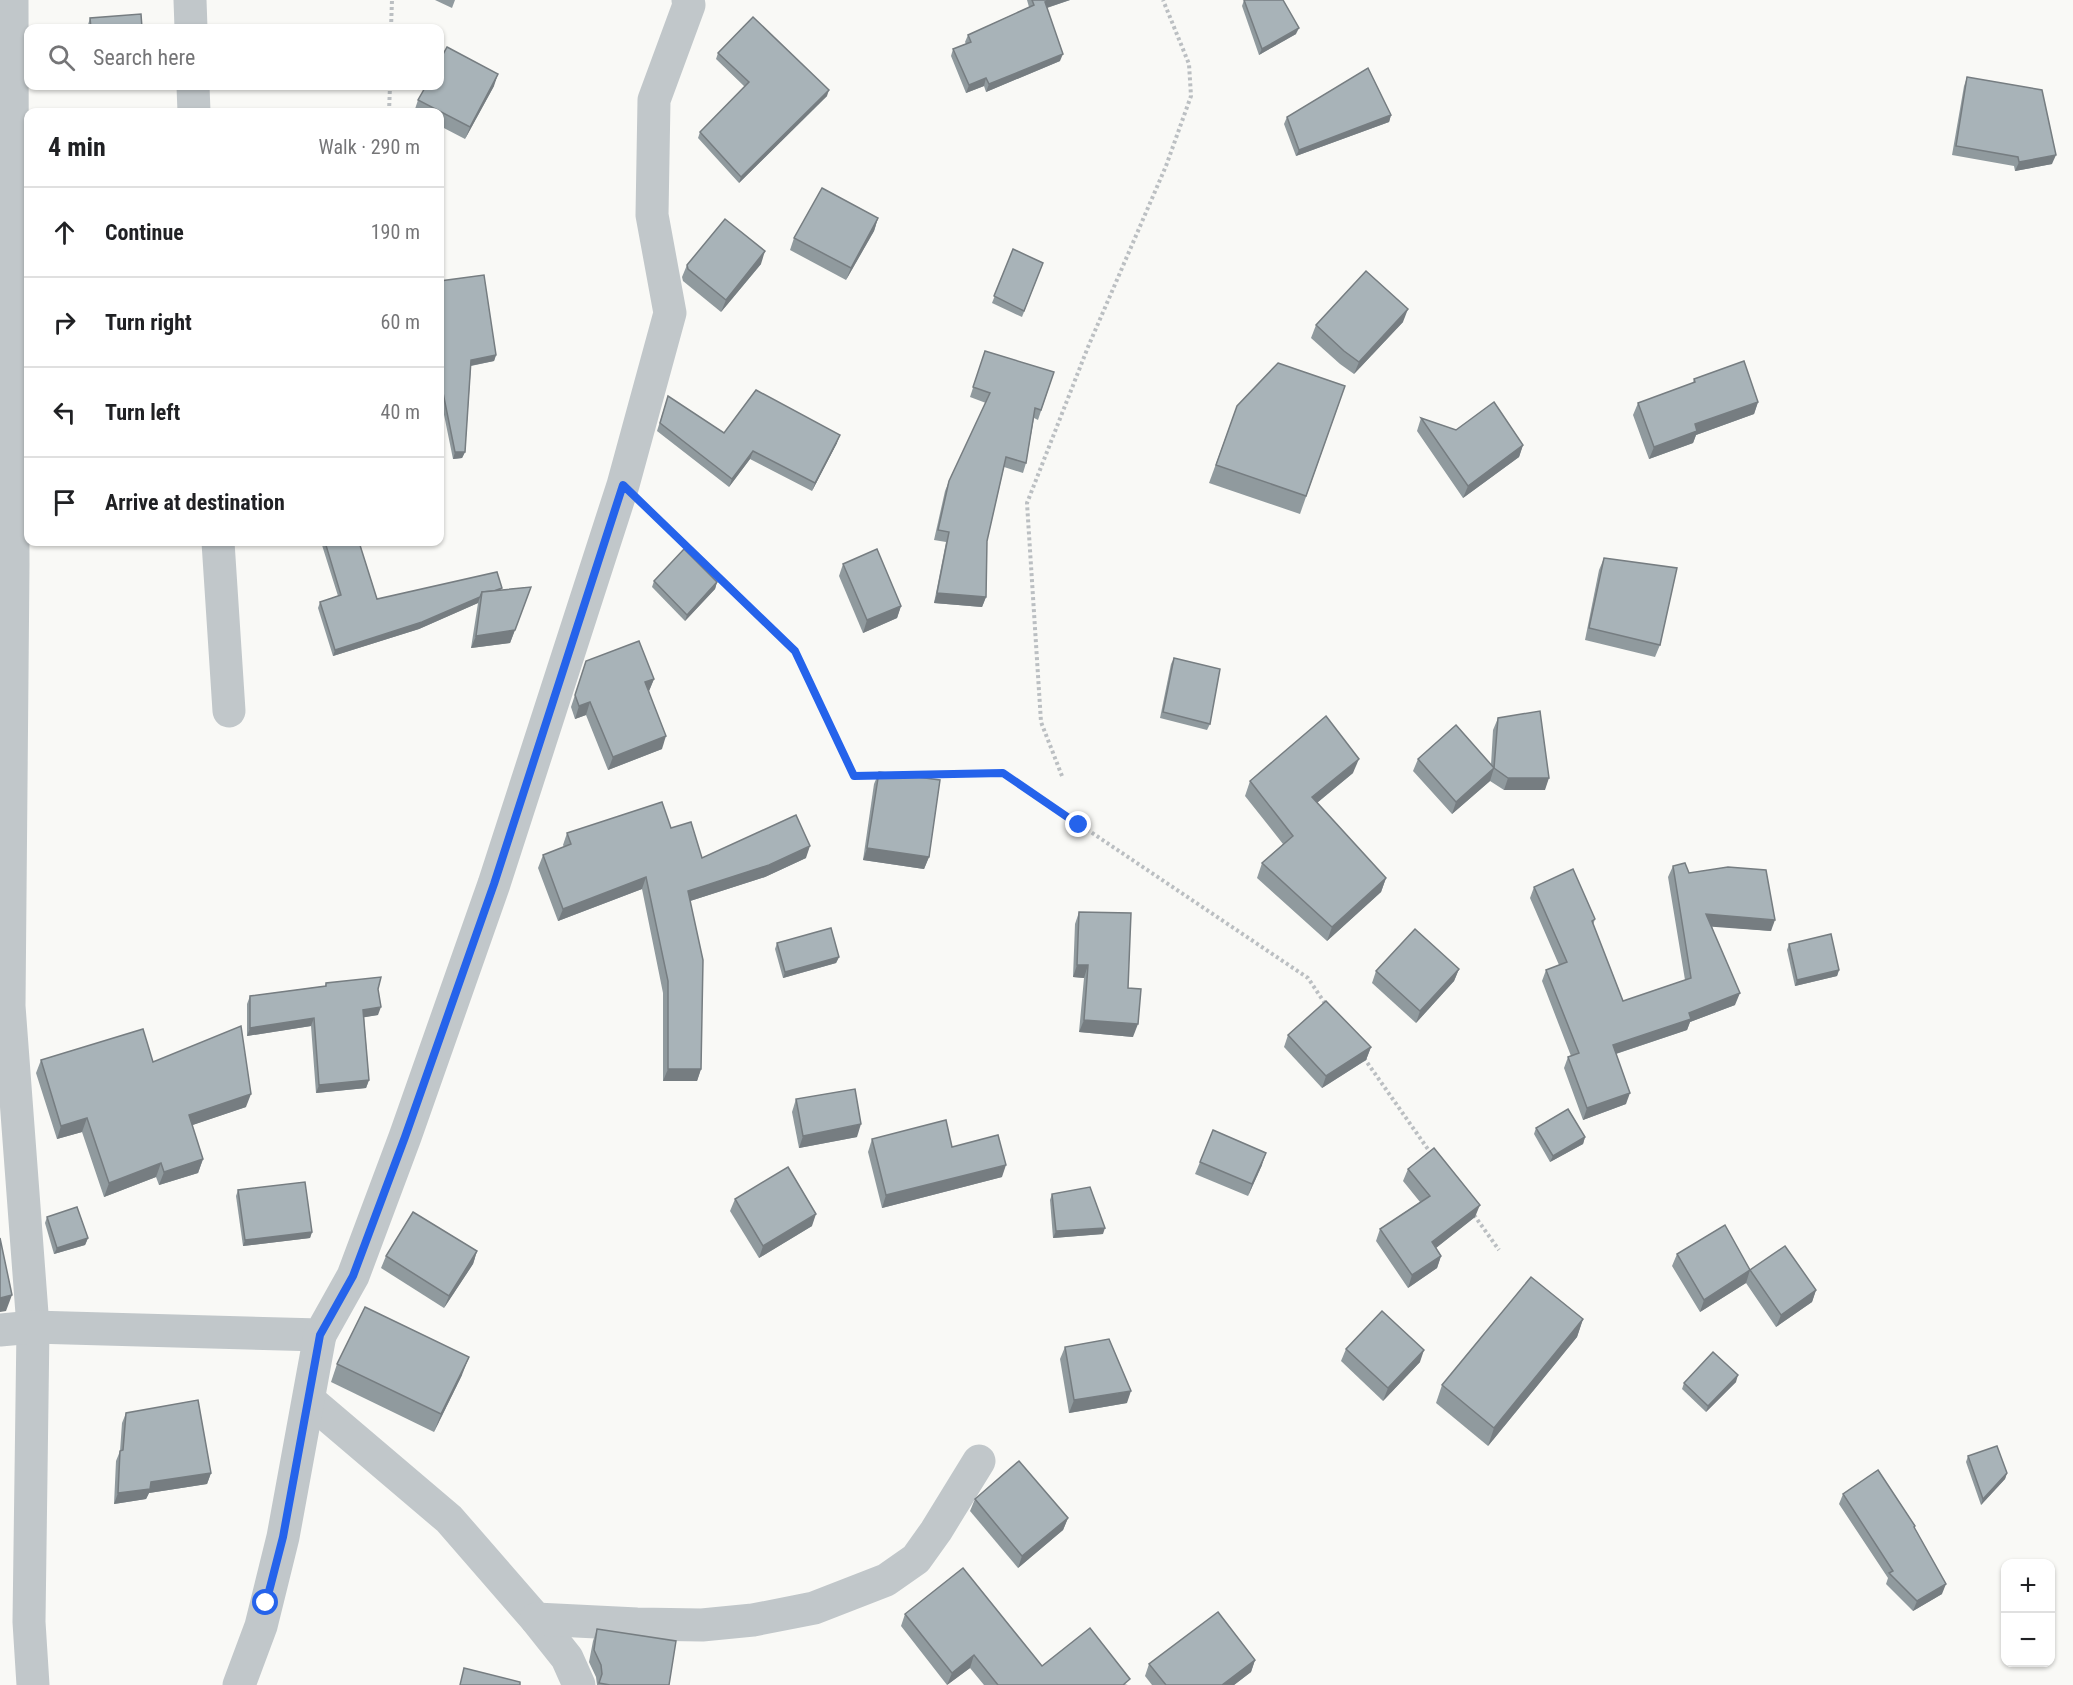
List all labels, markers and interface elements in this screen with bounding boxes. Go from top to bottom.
search box [24,24,444,90]
icon: search [45,41,78,74]
text: Search here [93,45,195,70]
text: 4 min [48,132,106,162]
text: Walk · 290 m [319,135,420,159]
icon: ahead [48,216,81,249]
text: Continue [105,220,184,245]
text: 190 m [371,220,420,244]
icon: right [48,306,81,339]
text: Turn right [105,310,192,335]
text: 60 m [381,310,420,334]
icon: left [48,396,81,429]
text: Turn left [105,400,180,425]
text: 40 m [381,400,420,424]
icon: arrive [48,486,81,519]
text: Arrive at destination [105,490,285,515]
route end [1065,811,1091,837]
map controls [2001,1559,2055,1667]
button: + [2001,1559,2055,1613]
route start [252,1589,278,1615]
button: − [2001,1613,2055,1667]

